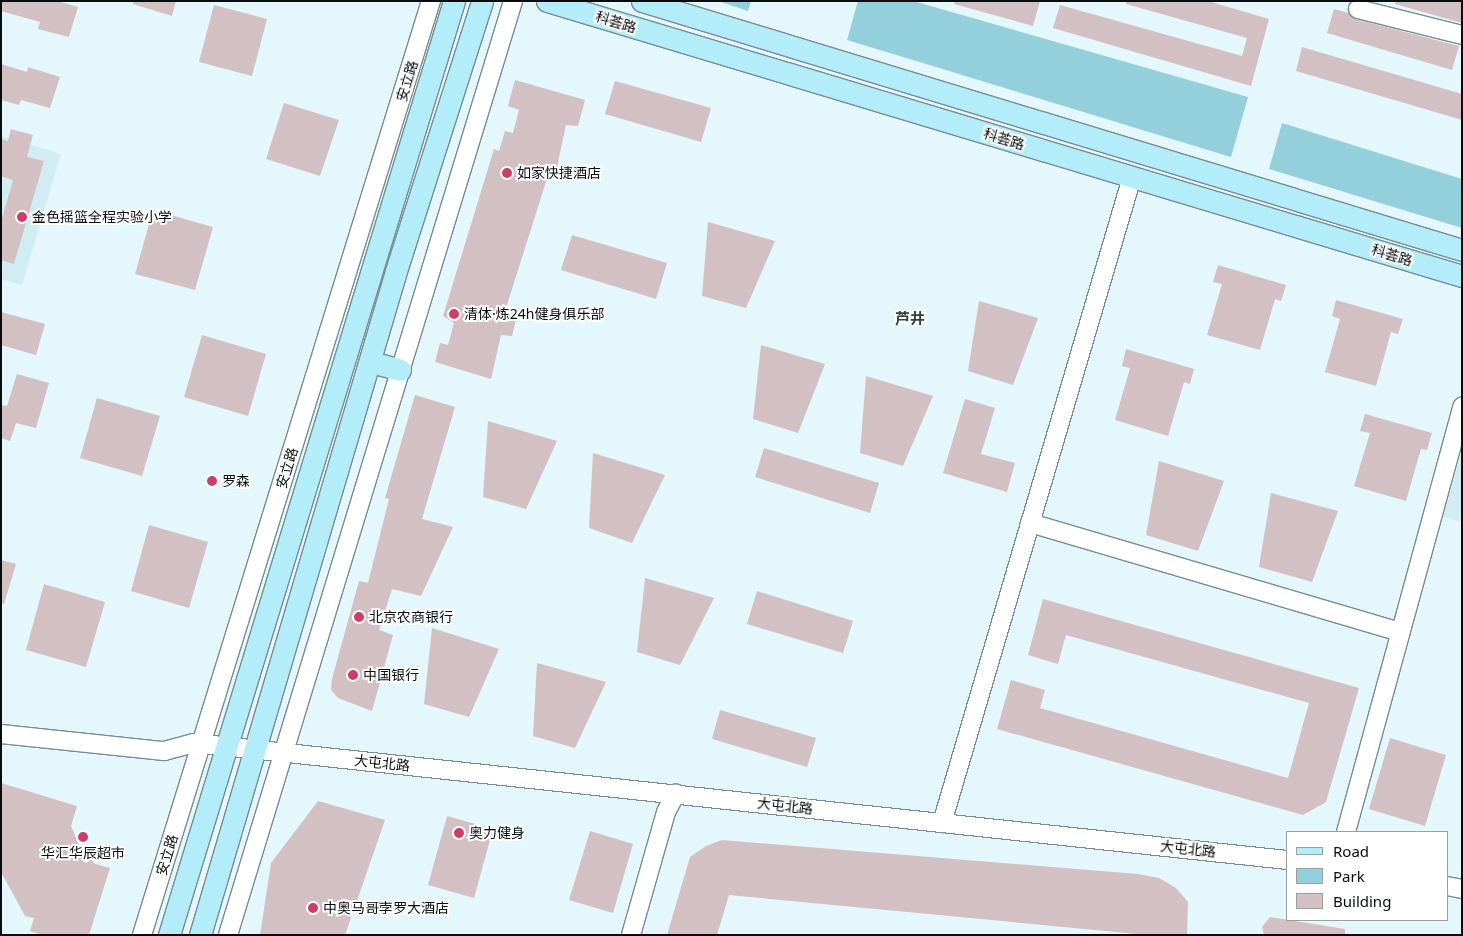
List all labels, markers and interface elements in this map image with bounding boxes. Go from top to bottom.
street label: 科荟路 [593,8,639,36]
street label: 安立路 [393,58,421,104]
street label: 科荟路 [981,125,1027,153]
place label: 如家快捷酒店 [517,165,601,181]
marker: 如家快捷酒店 [501,167,513,179]
place label: 金色摇篮全程实验小学 [32,209,172,225]
marker: 金色摇篮全程实验小学 [16,211,28,223]
street label: 科荟路 [1369,241,1415,269]
place label: 清体·炼24h健身俱乐部 [464,306,604,322]
marker: 清体·炼24h健身俱乐部 [448,308,460,320]
district label: 芦井 [895,310,925,328]
street label: 安立路 [273,445,301,491]
place label: 罗森 [222,473,250,489]
marker: 罗森 [206,475,218,487]
place label: 北京农商银行 [369,609,453,625]
marker: 北京农商银行 [353,611,365,623]
place label: 中国银行 [363,667,419,683]
marker: 中国银行 [347,669,359,681]
street label: 大屯北路 [353,752,411,774]
street label: 大屯北路 [756,795,814,817]
place label: 奥力健身 [469,825,525,841]
marker: 奥力健身 [453,827,465,839]
marker: 华汇华辰超市 [77,831,89,843]
legend [1286,831,1448,921]
street label: 安立路 [153,832,181,878]
street label: 大屯北路 [1159,838,1217,860]
text: Road [1333,841,1369,861]
place label: 华汇华辰超市 [41,845,125,861]
text: Park [1333,866,1365,886]
text: Building [1333,891,1391,911]
place label: 中奥马哥孛罗大酒店 [323,900,449,916]
marker: 中奥马哥孛罗大酒店 [307,902,319,914]

